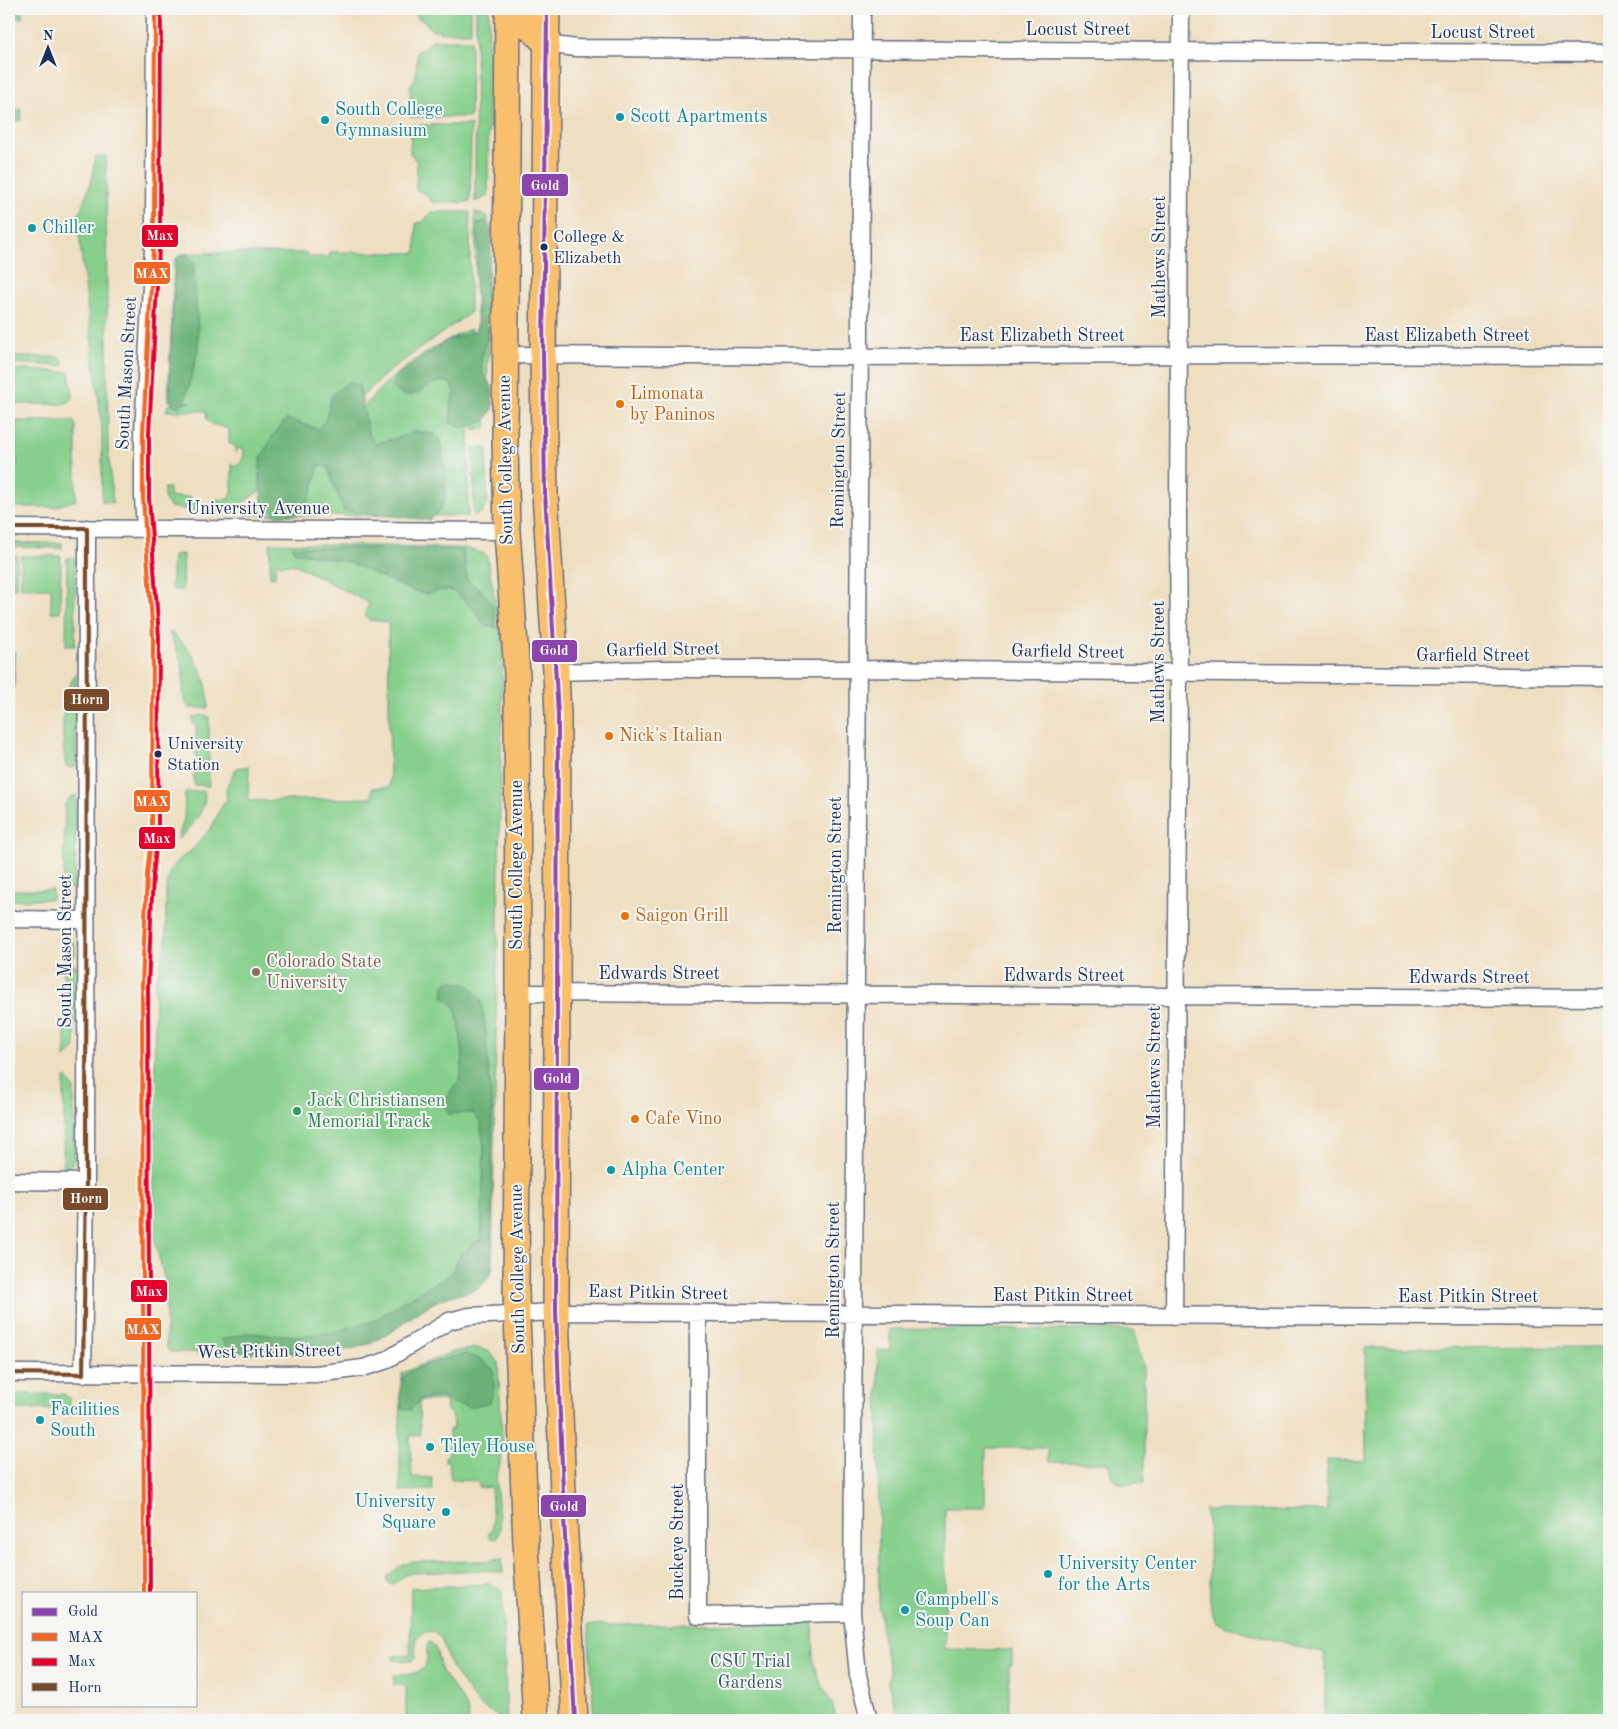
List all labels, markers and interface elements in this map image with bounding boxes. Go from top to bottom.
street label: Locust Street [1025,21,1131,39]
north arrow [22,22,72,72]
street label: Locust Street [1430,24,1536,42]
text: N [43,29,54,43]
place label: South College Gymnasium [335,101,443,140]
place label: Scott Apartments [630,108,768,126]
marker: Scott Apartments [614,111,626,123]
marker: South College Gymnasium [319,114,331,126]
line badge: Gold [521,173,569,197]
text: Gold [531,179,560,193]
street label: Mathews Street [1151,196,1169,318]
place label: Chiller [42,219,95,237]
marker: Chiller [26,222,38,234]
line badge: Max [141,224,179,248]
text: Max [147,229,173,243]
place label: College & Elizabeth [553,229,625,267]
marker: College & Elizabeth [539,242,549,252]
line badge: MAX [133,261,171,285]
text: MAX [135,267,169,281]
street label: South Mason Street [114,296,140,450]
street label: East Elizabeth Street [959,327,1125,345]
street label: East Elizabeth Street [1364,327,1530,345]
street label: South College Avenue [496,375,516,545]
place label: Limonata by Paninos [630,385,715,424]
street label: Remington Street [829,391,849,529]
marker: Limonata by Paninos [614,398,626,410]
street label: University Avenue [186,500,330,518]
street label: Mathews Street [1150,601,1168,723]
line badge: Gold [531,639,578,663]
street label: Garfield Street [606,640,720,660]
street label: Garfield Street [1011,642,1125,662]
text: Gold [540,644,569,658]
street label: Garfield Street [1416,647,1530,665]
line badge: Horn [63,688,110,712]
text: Horn [71,693,103,707]
place label: Nick's Italian [619,727,723,745]
marker: Nick's Italian [603,730,615,742]
place label: University Station [167,736,244,774]
marker: University Station [153,749,163,759]
street label: South College Avenue [508,780,526,950]
line badge: MAX [133,789,171,813]
text: MAX [135,795,169,809]
street label: Remington Street [827,796,845,934]
line badge: Max [138,826,176,850]
text: Max [144,832,170,846]
street label: South Mason Street [57,874,75,1028]
place label: Saigon Grill [635,907,728,925]
marker: Saigon Grill [619,910,631,922]
place label: Colorado State University [266,953,381,992]
street label: Edwards Street [598,965,720,983]
marker: Colorado State University [250,966,262,978]
street label: Edwards Street [1003,967,1125,985]
street label: Edwards Street [1408,969,1530,987]
street label: Mathews Street [1146,1006,1164,1128]
line badge: Gold [533,1067,580,1091]
text: Gold [543,1072,572,1086]
place label: Jack Christiansen Memorial Track [307,1092,446,1131]
marker: Jack Christiansen Memorial Track [291,1105,303,1117]
place label: Cafe Vino [645,1110,722,1128]
marker: Cafe Vino [629,1113,641,1125]
place label: Alpha Center [621,1161,725,1179]
marker: Alpha Center [605,1164,617,1176]
street label: South College Avenue [508,1184,528,1354]
line badge: Horn [62,1187,109,1211]
text: Horn [70,1192,102,1206]
street label: Remington Street [825,1201,843,1339]
line badge: Max [130,1279,168,1303]
street label: East Pitkin Street [588,1283,728,1303]
text: Max [136,1285,162,1299]
street label: East Pitkin Street [993,1287,1133,1305]
street label: East Pitkin Street [1398,1288,1538,1306]
line badge: MAX [124,1317,162,1341]
text: MAX [126,1323,160,1337]
street label: West Pitkin Street [196,1342,342,1362]
place label: Facilities South [50,1401,120,1440]
marker: Facilities South [34,1414,46,1426]
place label: Tiley House [440,1438,534,1456]
marker: Tiley House [424,1441,436,1453]
street label: Buckeye Street [669,1483,687,1601]
place label: University Square [355,1493,436,1532]
line badge: Gold [540,1494,587,1518]
text: Gold [550,1500,579,1514]
marker: University Square [440,1506,452,1518]
place label: University Center for the Arts [1058,1555,1197,1594]
marker: University Center for the Arts [1042,1568,1054,1580]
place label: Campbell's Soup Can [915,1591,999,1630]
legend [22,1592,198,1706]
marker: Campbell's Soup Can [899,1604,911,1616]
text: Gold [68,1605,98,1620]
text: MAX [68,1631,103,1646]
park label: CSU Trial Gardens [710,1653,790,1692]
text: Max [68,1655,96,1670]
text: Horn [68,1681,102,1696]

